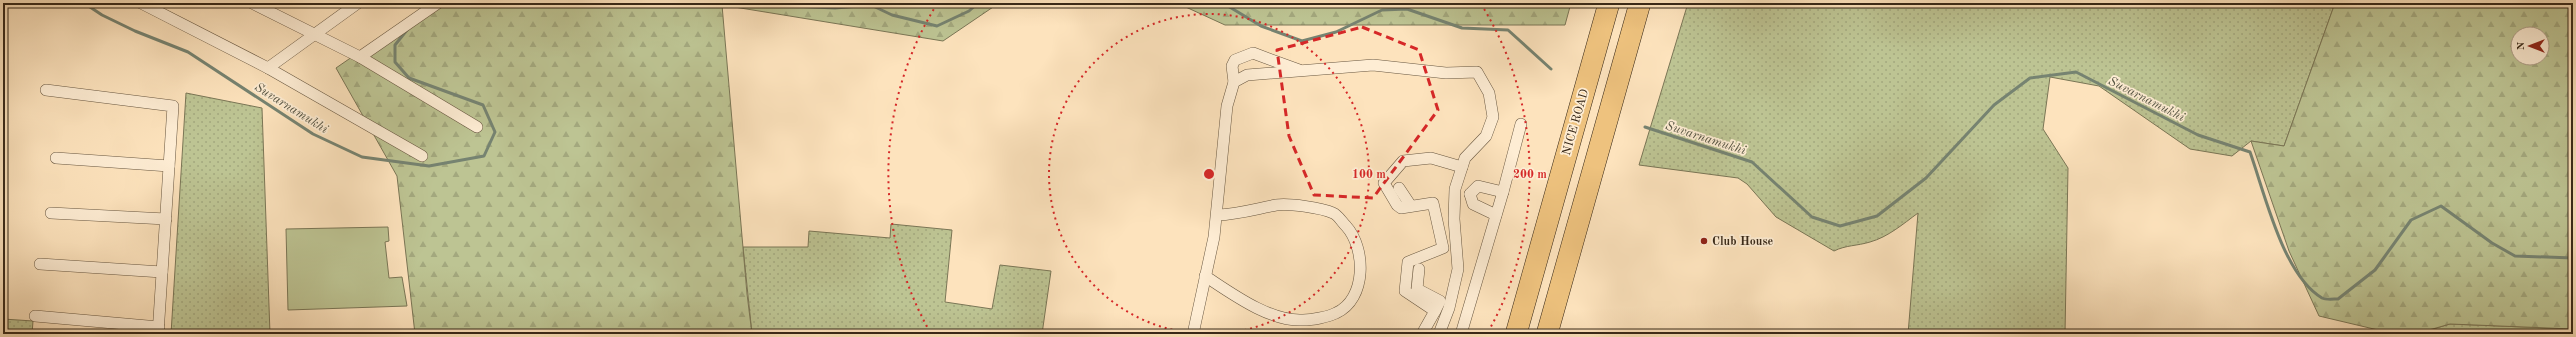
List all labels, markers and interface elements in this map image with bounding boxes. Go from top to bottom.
north arrow [2510,26,2550,66]
text: N [2516,41,2527,50]
water label: Suvarnamukhi [2106,75,2187,124]
water label: Suvarnamukhi [252,81,331,136]
street label: NICE ROAD [1561,88,1591,157]
water label: Suvarnamukhi [1664,119,1748,158]
centre of rings [1202,167,1216,181]
text: 100 m [1352,169,1386,181]
text: 200 m [1513,169,1547,181]
marker: Club House [1699,236,1709,246]
place label: Club House [1712,236,1774,248]

